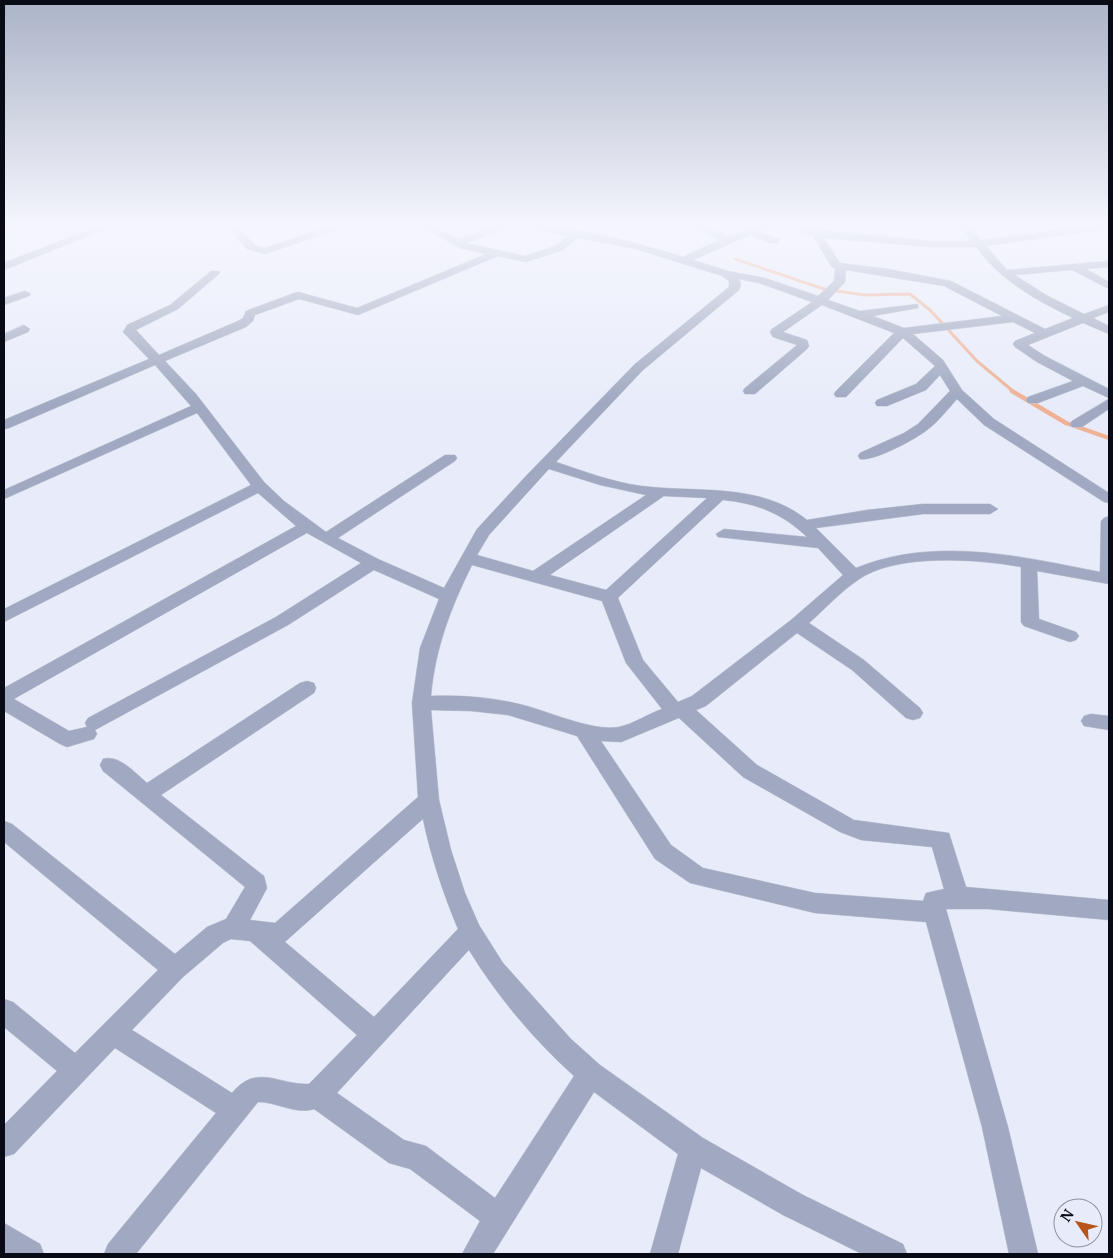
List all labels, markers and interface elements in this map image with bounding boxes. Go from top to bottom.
north arrow [1053,1198,1103,1248]
text: N [1057,1206,1078,1225]

